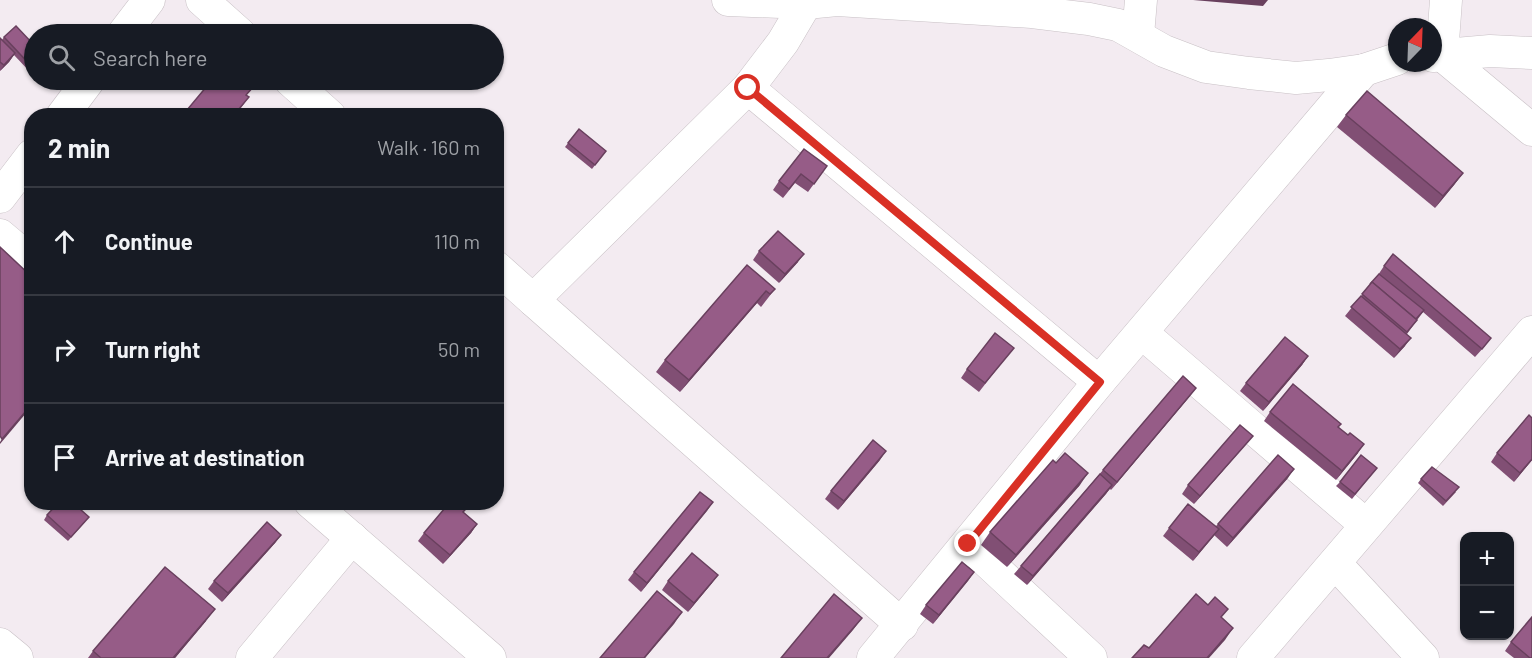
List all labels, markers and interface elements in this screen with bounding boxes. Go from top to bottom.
north arrow [1388,18,1442,72]
search box [24,24,504,90]
icon: search [45,41,78,74]
text: Search here [93,44,207,70]
route start [734,74,760,100]
text: 2 min [48,132,110,163]
text: Walk · 160 m [377,135,480,159]
icon: ahead [48,225,81,258]
text: Continue [105,228,193,254]
text: 110 m [434,229,480,253]
icon: right [48,333,81,366]
text: Turn right [105,336,200,362]
text: 50 m [438,337,480,361]
icon: arrive [48,441,81,474]
text: Arrive at destination [105,444,304,470]
route end [954,530,980,556]
map controls [1460,532,1514,640]
button: + [1460,532,1514,586]
button: − [1460,586,1514,640]

